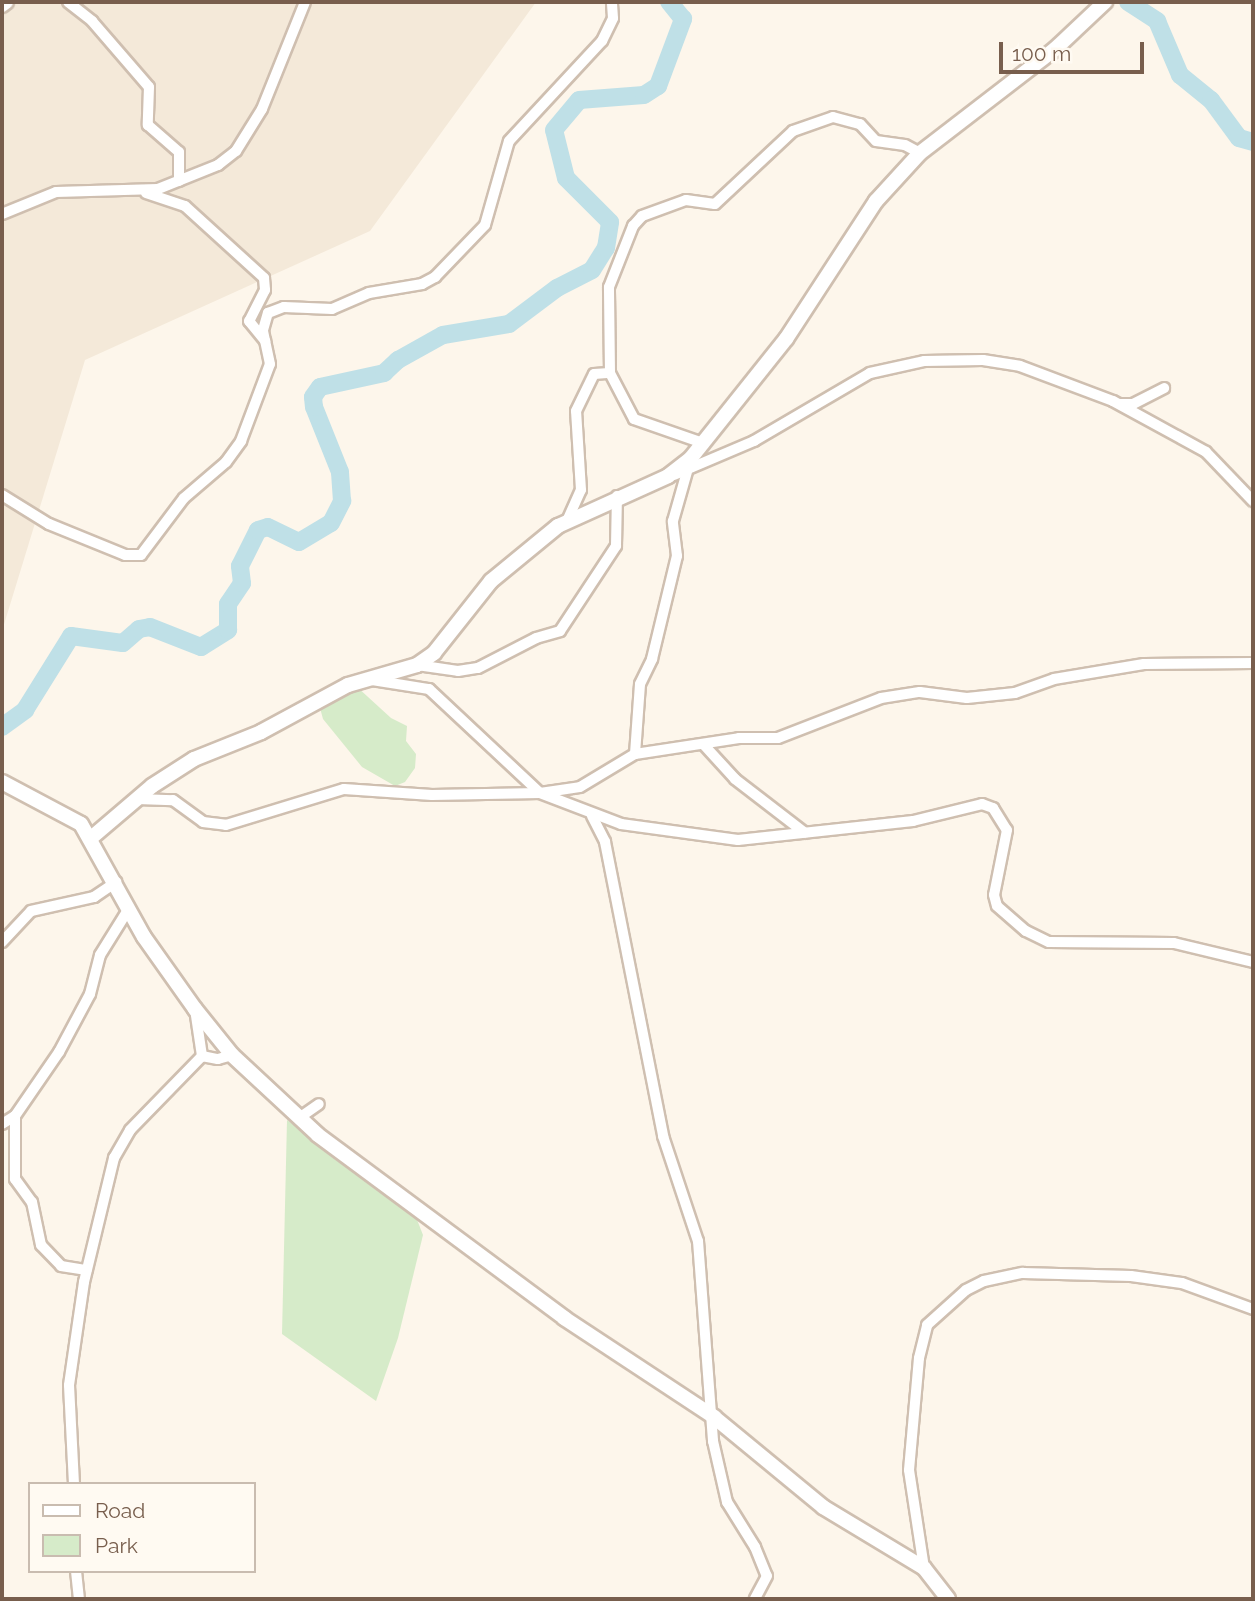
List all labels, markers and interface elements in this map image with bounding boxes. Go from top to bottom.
scale bar [1003,28,1148,72]
text: 100 m [1012,41,1071,66]
legend [28,1482,256,1573]
text: Road [95,1498,145,1523]
text: Park [95,1533,138,1558]

